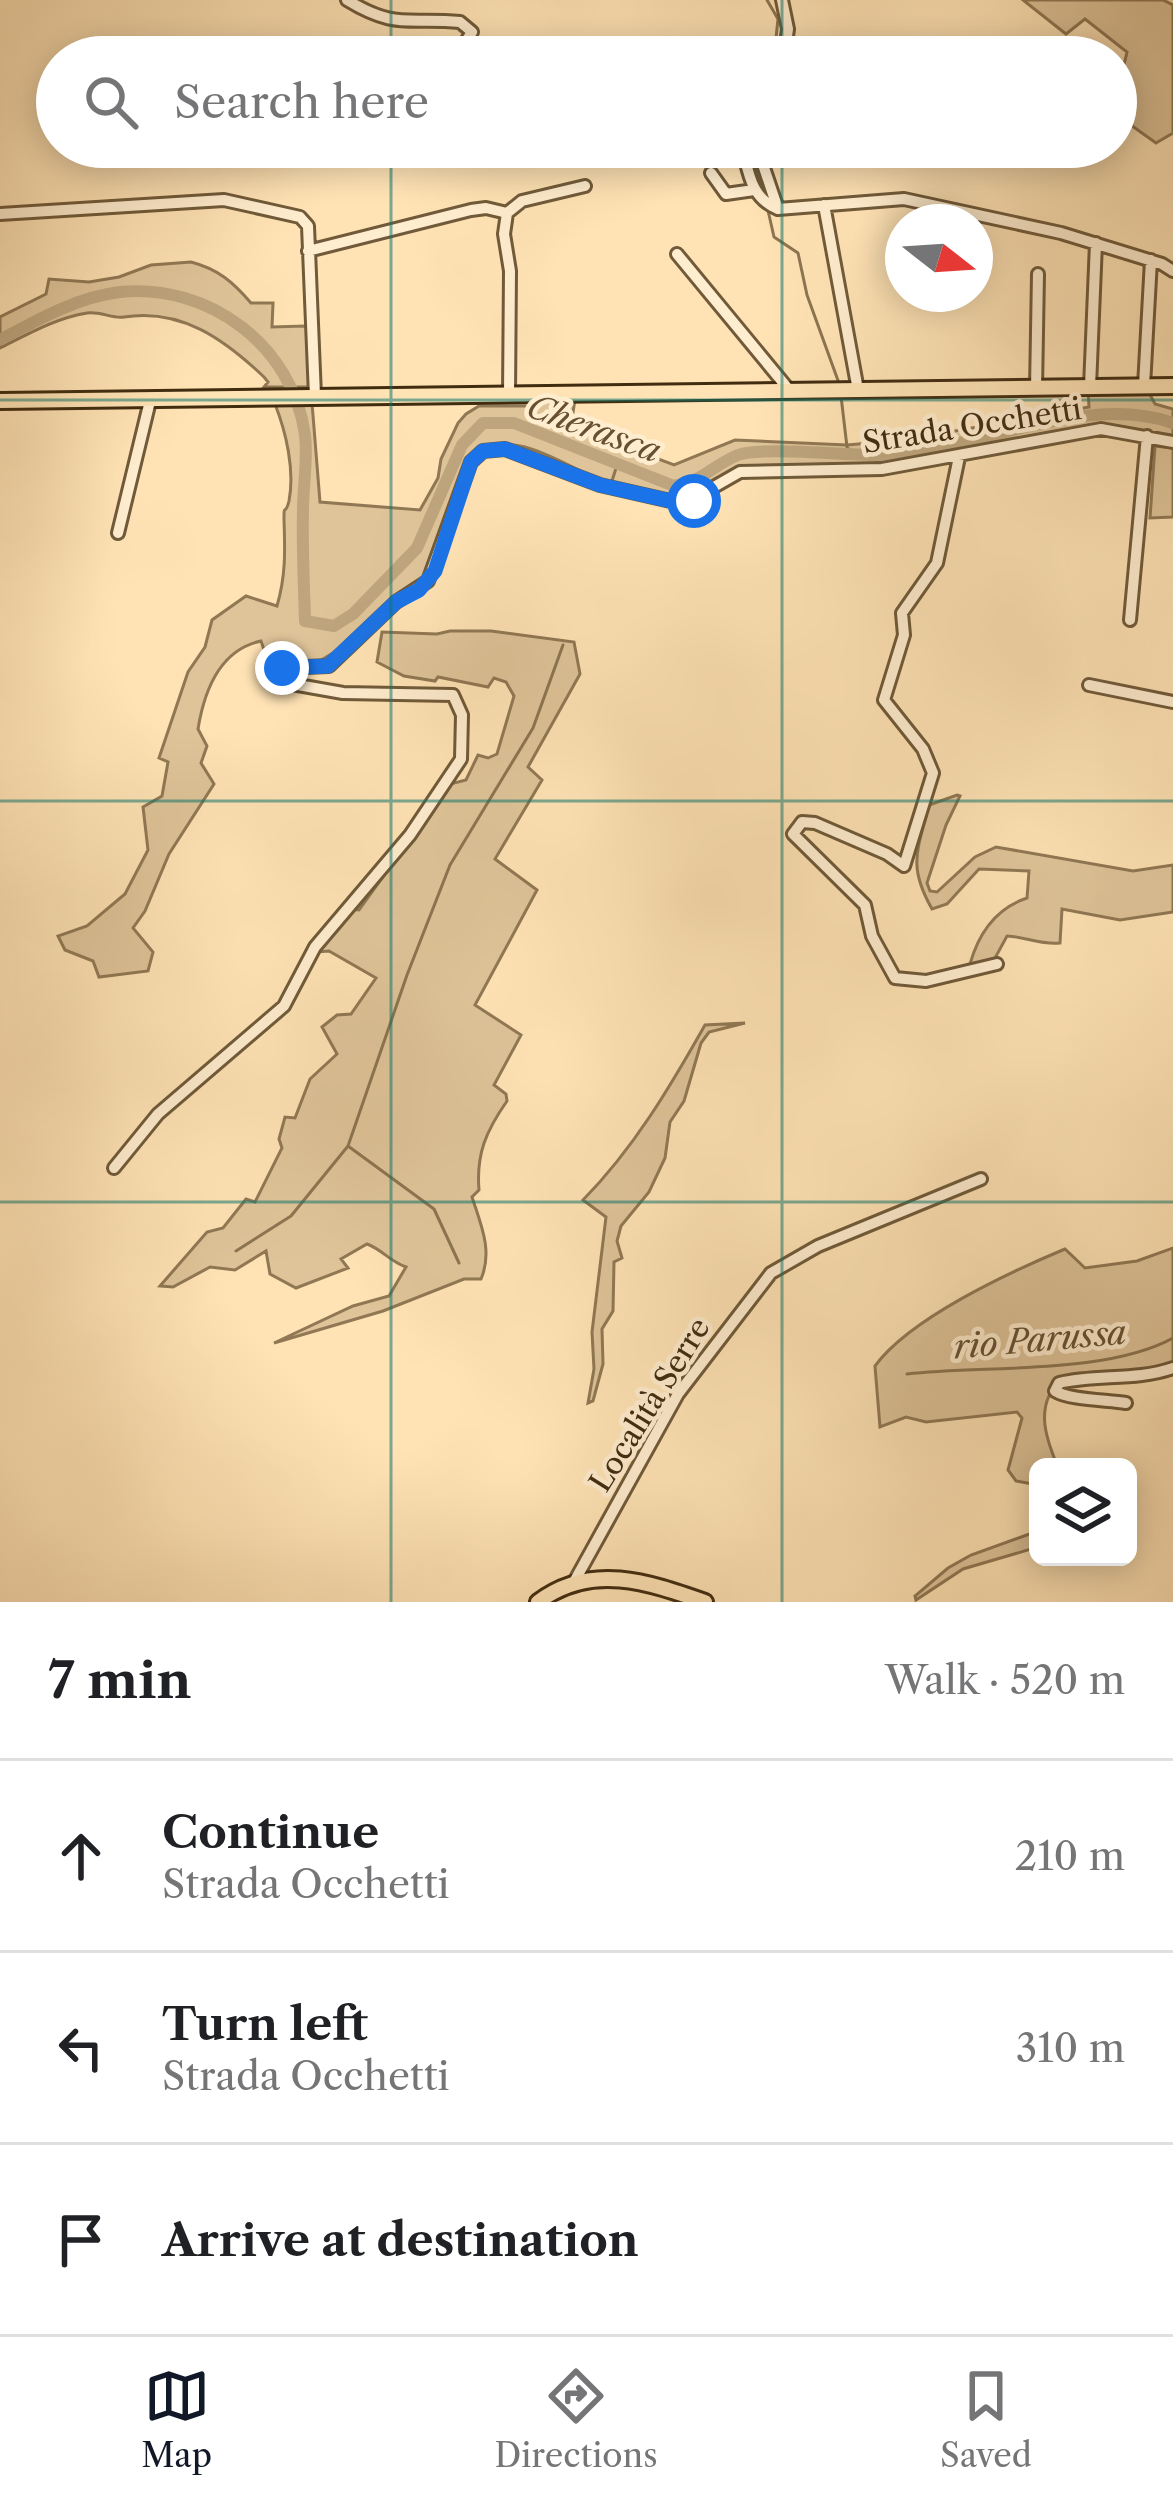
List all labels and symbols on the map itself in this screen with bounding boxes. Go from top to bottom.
north arrow [885,204,993,312]
water label: Cherasca [522,385,666,472]
street label: Strada Occhetti [860,390,1084,461]
route start [667,474,721,528]
route end [255,641,309,695]
street label: Località Serre [581,1311,718,1499]
water label: rio Parussa [951,1312,1128,1368]

